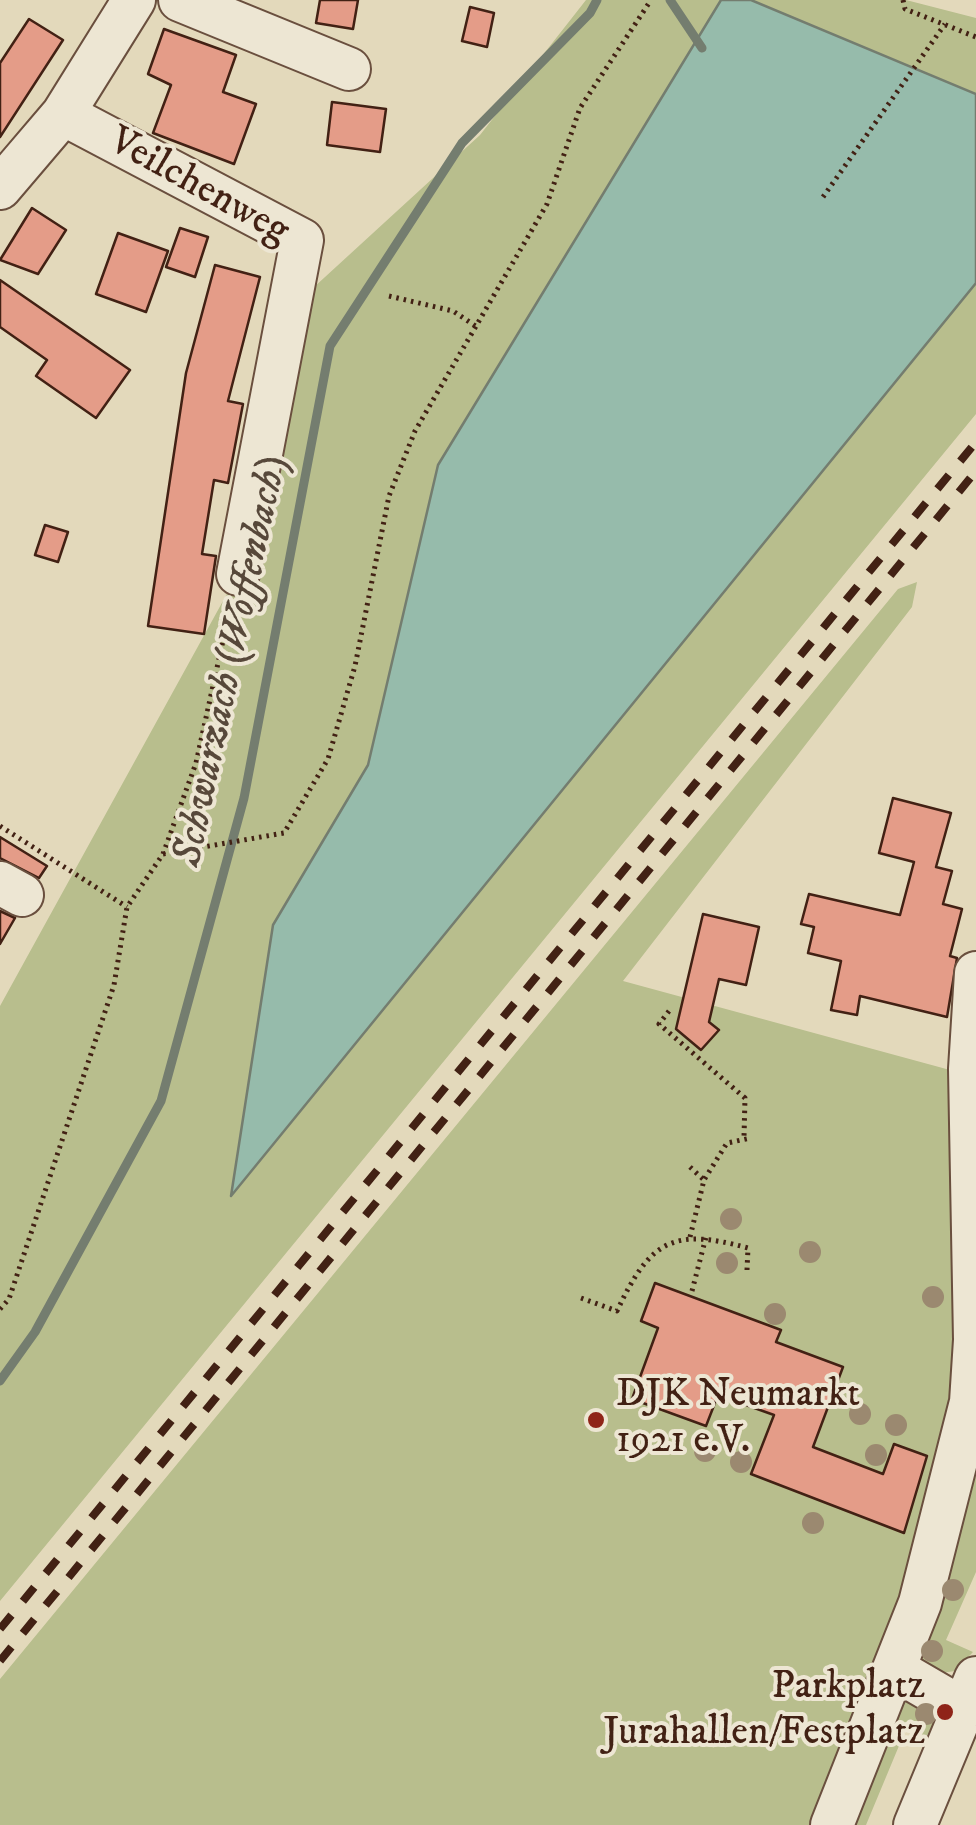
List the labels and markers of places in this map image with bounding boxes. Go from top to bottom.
place label: DJK Neumarkt 1921 e.V. [616,1373,860,1467]
marker: DJK Neumarkt 1921 e.V. [585,1409,607,1431]
place label: Parkplatz Jurahallen/Festplatz [603,1665,925,1759]
marker: Parkplatz Jurahallen/Festplatz [934,1701,956,1723]

